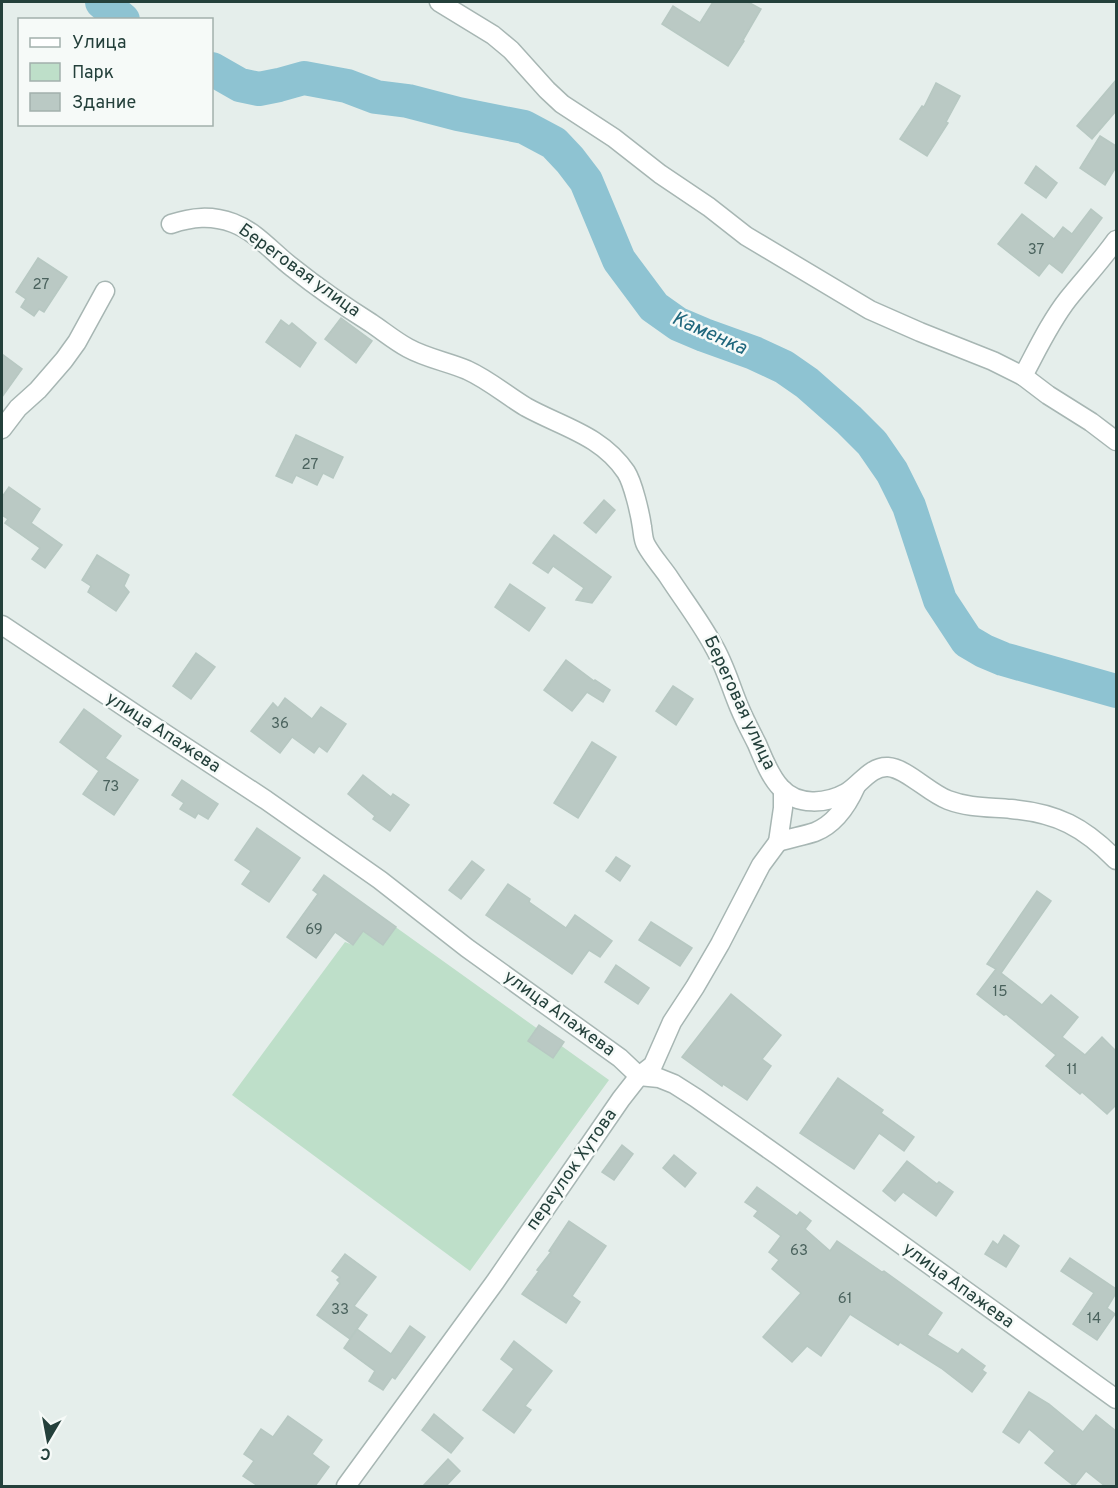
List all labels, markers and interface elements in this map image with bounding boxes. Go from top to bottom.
legend [18,18,213,126]
text: Улица [72,32,126,55]
text: Парк [72,62,114,85]
text: Здание [72,92,136,115]
street label: Береговая улица [233,219,365,323]
house number: 37 [1028,241,1045,260]
house number: 27 [33,276,50,295]
water label: Каменка [667,306,751,362]
house number: 27 [302,456,319,475]
street label: Береговая улица [698,632,780,774]
street label: улица Апажева [101,687,225,779]
house number: 36 [271,715,289,734]
house number: 73 [103,778,119,797]
house number: 69 [305,921,323,940]
street label: улица Апажева [499,966,619,1062]
house number: 15 [993,983,1007,1002]
house number: 11 [1066,1061,1078,1080]
street label: переулок Хутова [521,1105,623,1235]
street label: улица Апажева [898,1238,1018,1334]
house number: 63 [790,1242,808,1261]
house number: 61 [838,1290,852,1309]
house number: 33 [331,1301,349,1320]
house number: 14 [1087,1310,1101,1329]
north arrow [18,1410,78,1470]
text: С [39,1442,53,1464]

